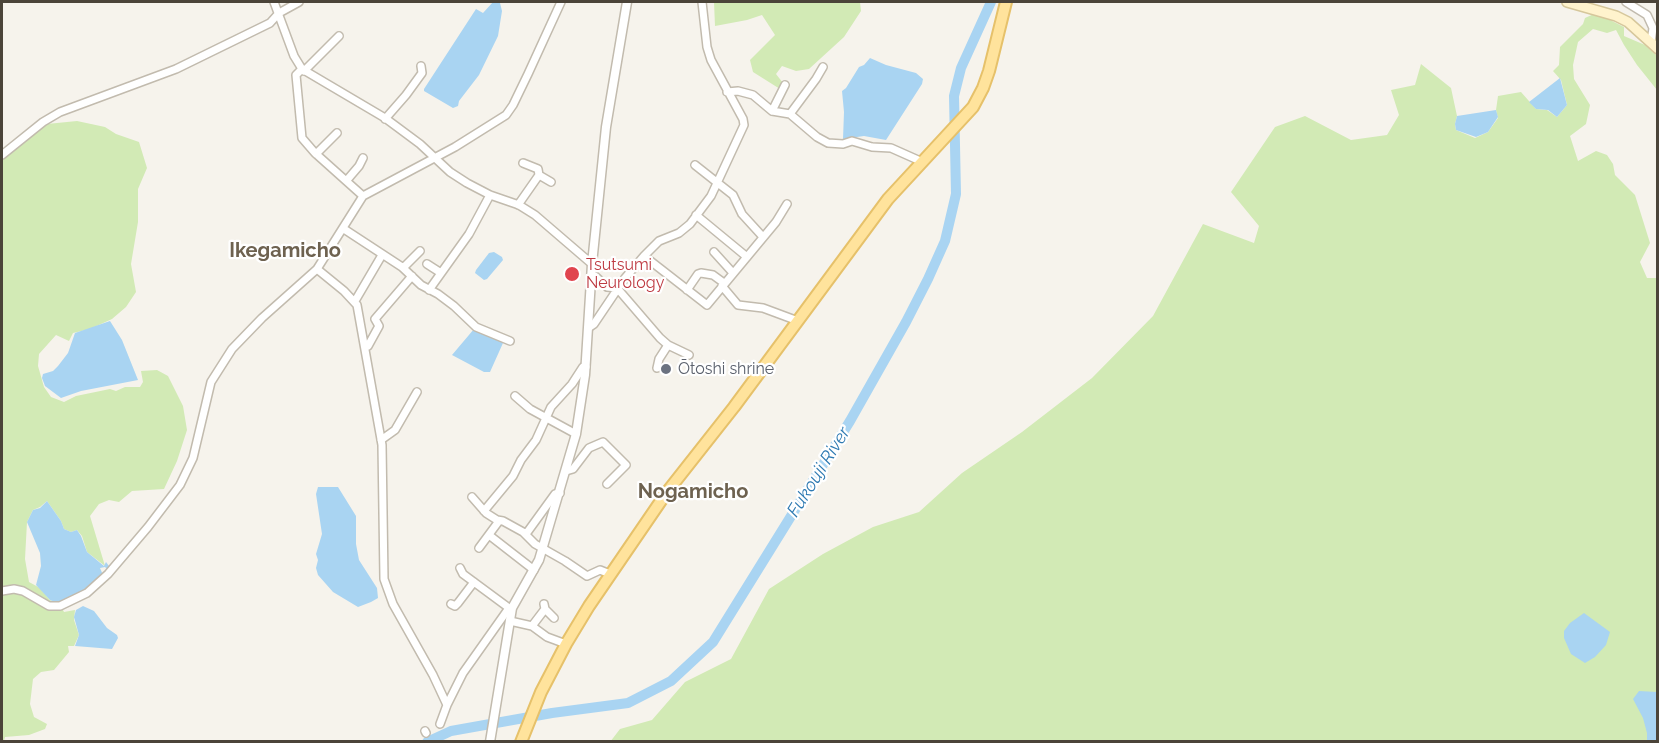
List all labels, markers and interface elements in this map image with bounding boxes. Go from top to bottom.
district label: Ikegamicho [229,239,341,263]
place label: Tsutsumi Neurology [586,255,664,293]
marker: Tsutsumi Neurology [563,265,581,283]
place label: Ōtoshi shrine [678,359,774,379]
marker: Ōtoshi shrine [659,362,673,376]
water label: Fukouji River [783,423,855,521]
district label: Nogamicho [638,480,748,504]

